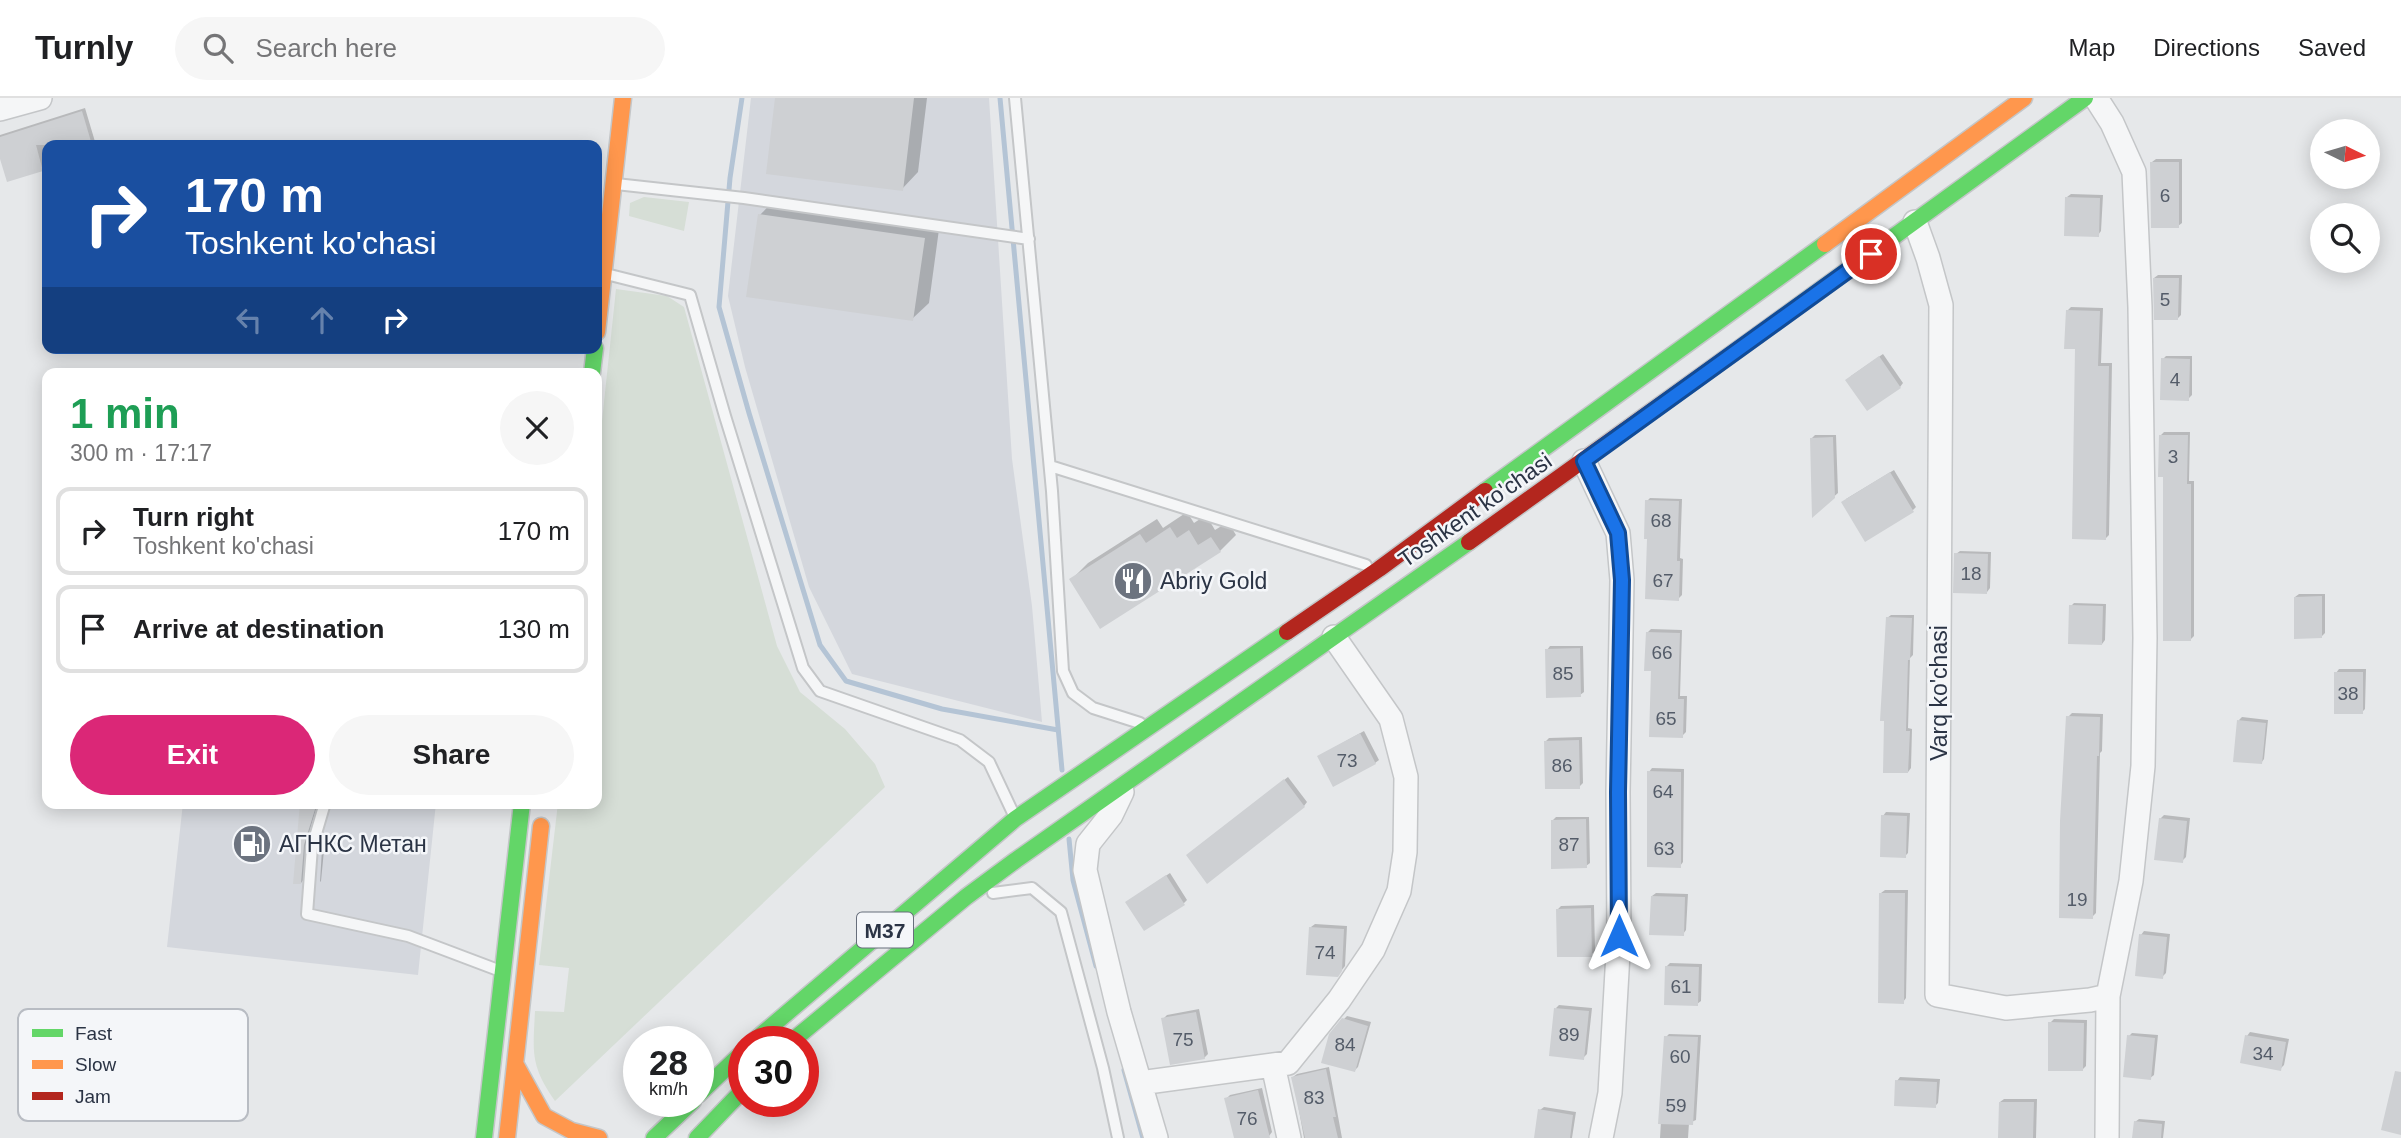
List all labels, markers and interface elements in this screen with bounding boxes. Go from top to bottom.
search box [175,17,665,80]
text: Turnly [35,29,133,66]
icon: search [199,29,237,67]
text: Search here [255,33,397,63]
text: Map [2069,34,2115,61]
text: Directions [2153,34,2260,61]
text: Saved [2298,34,2366,61]
north arrow [2310,119,2380,189]
map controls [2310,119,2380,273]
icon: right [70,168,161,259]
text: 170 m [185,168,324,222]
house number: 6 [2160,185,2170,206]
button: search [2310,203,2380,273]
pin [1841,224,1901,284]
text: Toshkent ko'chasi [185,225,437,261]
icon: arrive [1852,235,1890,273]
house number: 5 [2160,289,2170,310]
icon: left [230,301,268,339]
icon: ahead [303,301,341,339]
icon: right [376,301,414,339]
house number: 4 [2170,369,2181,390]
text: 1 min [70,390,180,437]
button: close [500,391,574,465]
text: 300 m · 17:17 [70,440,212,466]
house number: 3 [2168,446,2178,467]
street label: Toshkent ko'chasi [1393,447,1557,573]
text: Turn right [133,502,254,532]
house number: 68 [1650,510,1672,531]
icon: right [74,512,112,550]
text: 170 m [498,516,570,546]
text: Toshkent ko'chasi [133,533,314,559]
restaurant icon: Abriy Gold [1112,560,1154,602]
house number: 18 [1960,563,1982,584]
place label: Abriy Gold [1160,568,1267,594]
house number: 67 [1652,570,1674,591]
icon: arrive [74,610,112,648]
text: Arrive at destination [133,614,384,644]
text: 130 m [498,614,570,644]
street label: Varq ko'chasi [1926,625,1952,761]
house number: 66 [1651,642,1673,663]
house number: 85 [1552,663,1574,684]
house number: 38 [2337,683,2359,704]
house number: 65 [1655,708,1677,729]
button: Exit [70,715,315,795]
button: Share [329,715,574,795]
house number: 73 [1336,750,1358,771]
house number: 86 [1551,755,1573,776]
house number: 64 [1652,781,1674,802]
fuel station icon: АГНКС Метан [231,823,273,865]
place label: АГНКС Метан [279,831,427,857]
house number: 87 [1558,834,1580,855]
house number: 63 [1653,838,1675,859]
house number: 19 [2066,889,2088,910]
position arrow [1582,899,1656,973]
road number: M37 [857,912,913,948]
house number: 74 [1314,942,1336,963]
house number: 61 [1670,976,1692,997]
legend [18,1009,248,1121]
text: Fast [75,1023,113,1044]
house number: 89 [1558,1024,1580,1045]
speed limit sign: 30 [728,1026,819,1117]
house number: 75 [1172,1029,1194,1050]
house number: 84 [1334,1034,1356,1055]
text: 28 [649,1043,688,1082]
house number: 34 [2252,1043,2274,1064]
house number: 60 [1669,1046,1691,1067]
text: Slow [75,1054,116,1075]
text: km/h [649,1079,688,1099]
text: Jam [75,1086,111,1107]
house number: 83 [1303,1087,1325,1108]
house number: 59 [1665,1095,1687,1116]
house number: 76 [1236,1108,1258,1129]

